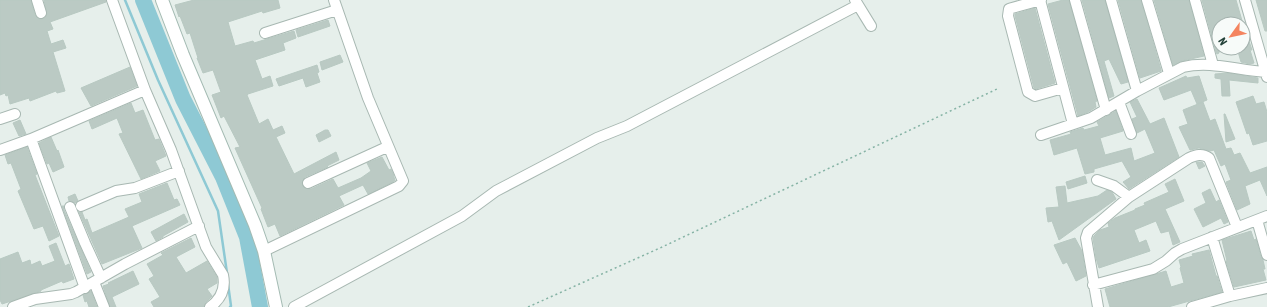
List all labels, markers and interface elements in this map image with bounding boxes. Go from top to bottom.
north arrow [1211,16,1251,56]
text: N [1216,35,1229,47]

